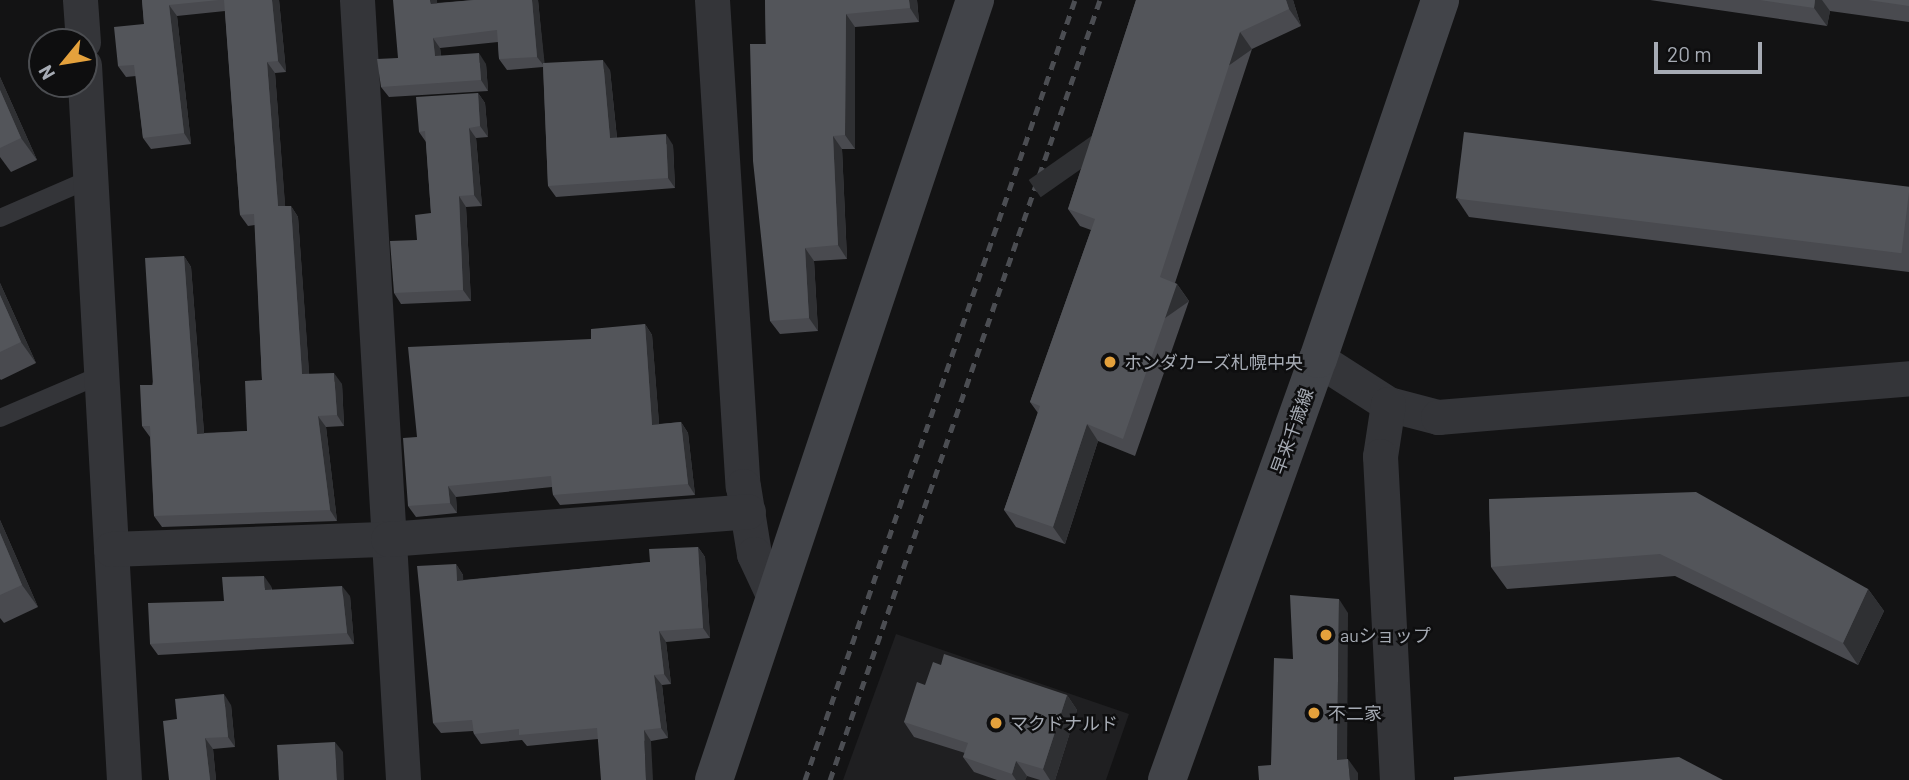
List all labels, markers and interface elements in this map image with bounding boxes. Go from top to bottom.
north arrow [28,28,98,98]
scale bar [1657,28,1766,72]
text: 20 m [1667,41,1712,66]
text: N [33,62,59,84]
place label: ホンダカーズ札幌中央 [1124,351,1304,373]
marker: ホンダカーズ札幌中央 [1102,354,1118,370]
street label: 早来千歳線 [1266,385,1318,477]
place label: auショップ [1340,624,1431,646]
marker: auショップ [1318,627,1334,643]
place label: 不二家 [1328,702,1382,724]
marker: 不二家 [1306,705,1322,721]
place label: マクドナルド [1010,712,1118,734]
marker: マクドナルド [988,715,1004,731]

